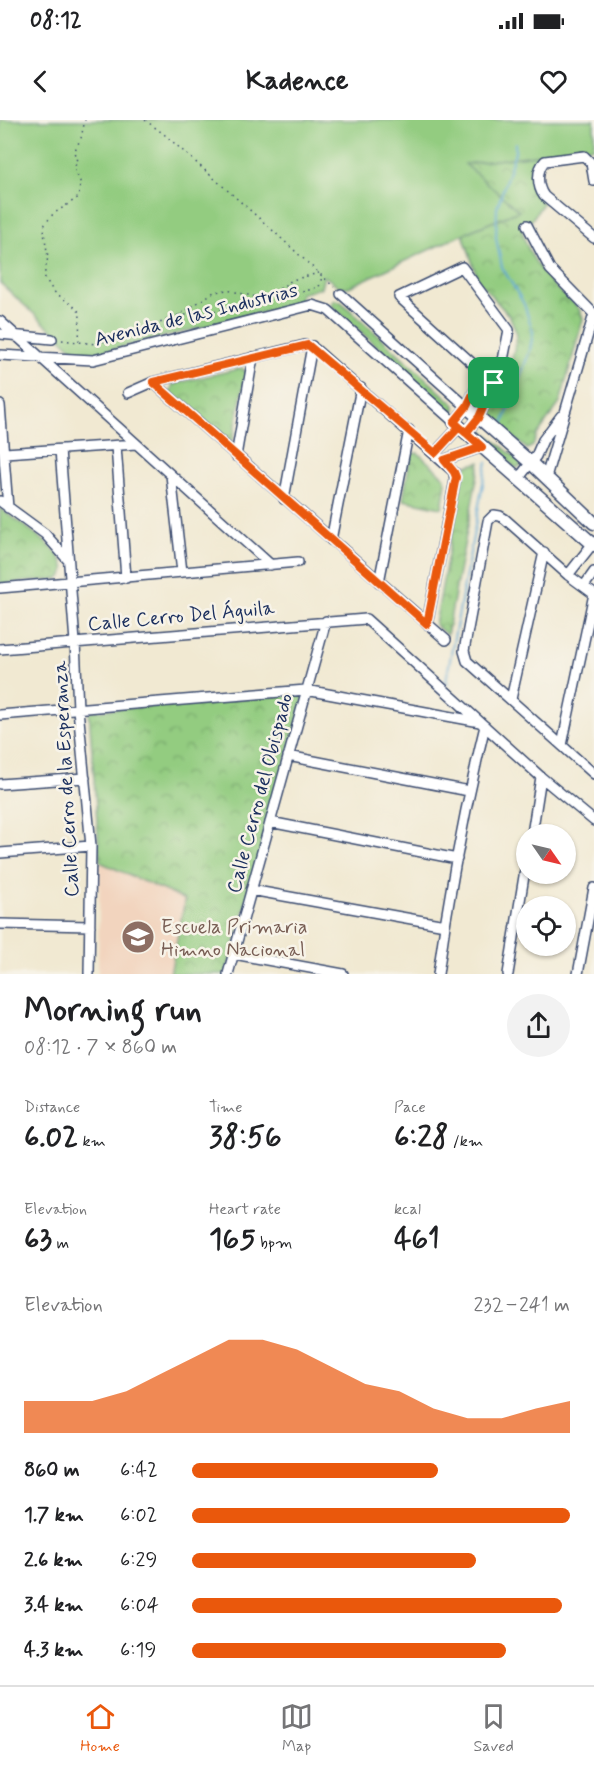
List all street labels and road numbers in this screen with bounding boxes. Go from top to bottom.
street label: Avenida de las Industrias [92,277,301,354]
street label: Calle Cerro Del Águila [87,595,277,638]
street label: Calle Cerro de la Esperanza [47,659,86,898]
street label: Calle Cerro del Obispado [221,690,300,896]

